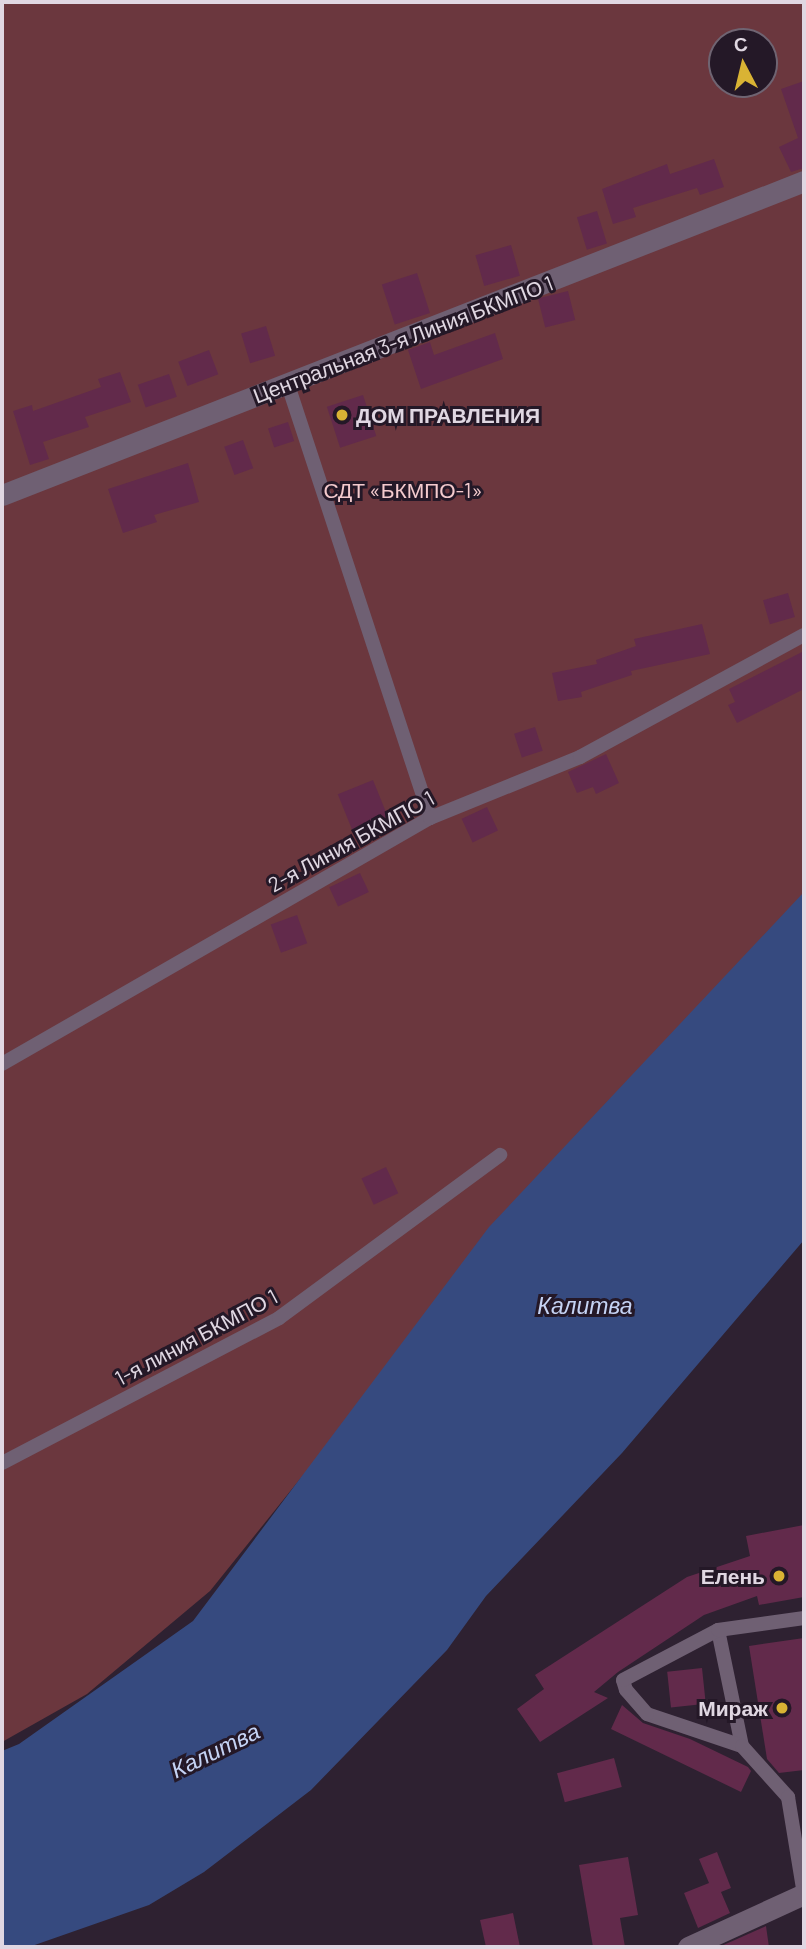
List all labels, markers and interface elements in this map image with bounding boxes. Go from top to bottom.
north arrow [708,28,778,98]
text: С [732,31,749,56]
street label: Центральная 3-я Линия БКМПО 1 [249,270,557,408]
place label: ДОМ ПРАВЛЕНИЯ [356,402,540,428]
marker: ДОМ ПРАВЛЕНИЯ [334,407,350,423]
park label: СДТ «БКМПО-1» [323,477,483,503]
street label: 2-я Линия БКМПО 1 [264,785,438,897]
street label: 1-я линия БКМПО 1 [110,1283,282,1391]
water label: Калитва [537,1291,633,1319]
place label: Елень [701,1563,765,1589]
marker: Елень [771,1568,787,1584]
place label: Мираж [698,1695,768,1721]
marker: Мираж [774,1700,790,1716]
water label: Калитва [166,1717,264,1783]

